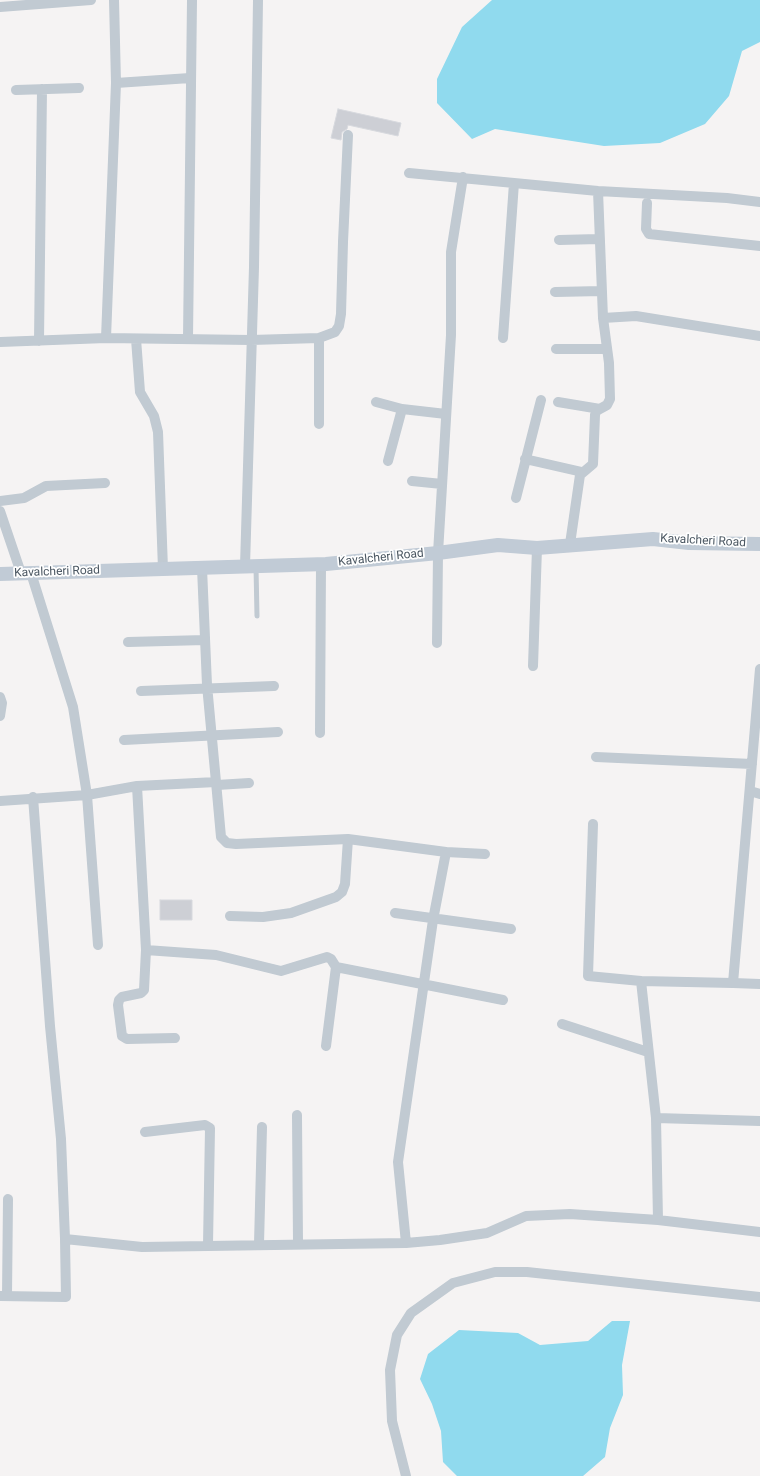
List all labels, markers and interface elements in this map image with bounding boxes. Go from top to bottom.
street label: Kavalcheri Road [660,532,746,550]
street label: Kavalcheri Road [338,546,424,570]
street label: Kavalcheri Road [14,563,100,581]

